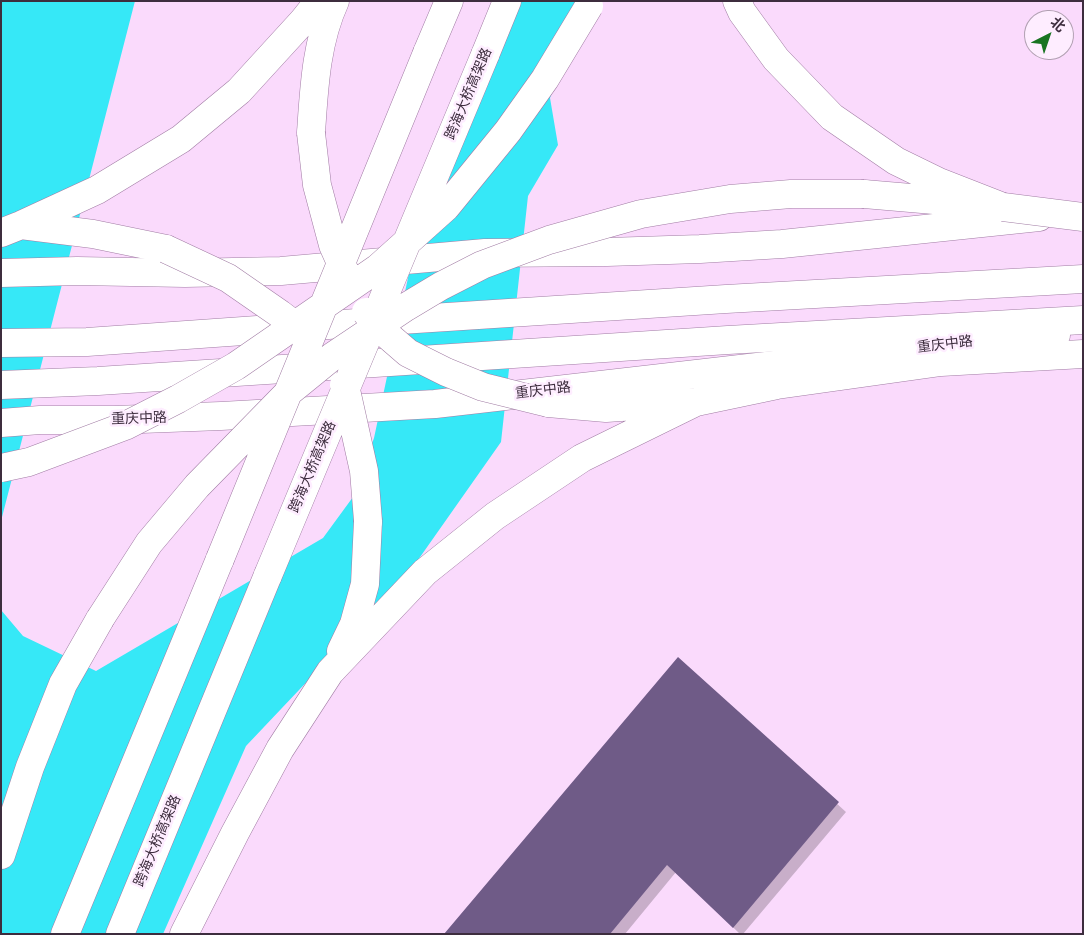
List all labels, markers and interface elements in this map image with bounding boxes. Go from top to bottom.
north arrow [1024,10,1074,60]
text: 北 [1048,14,1069,35]
street label: 跨海大桥高架路 [442,46,496,142]
street label: 重庆中路 [916,333,974,357]
street label: 重庆中路 [514,379,572,403]
street label: 重庆中路 [111,410,167,428]
street label: 跨海大桥高架路 [286,419,340,515]
street label: 跨海大桥高架路 [131,793,185,889]

